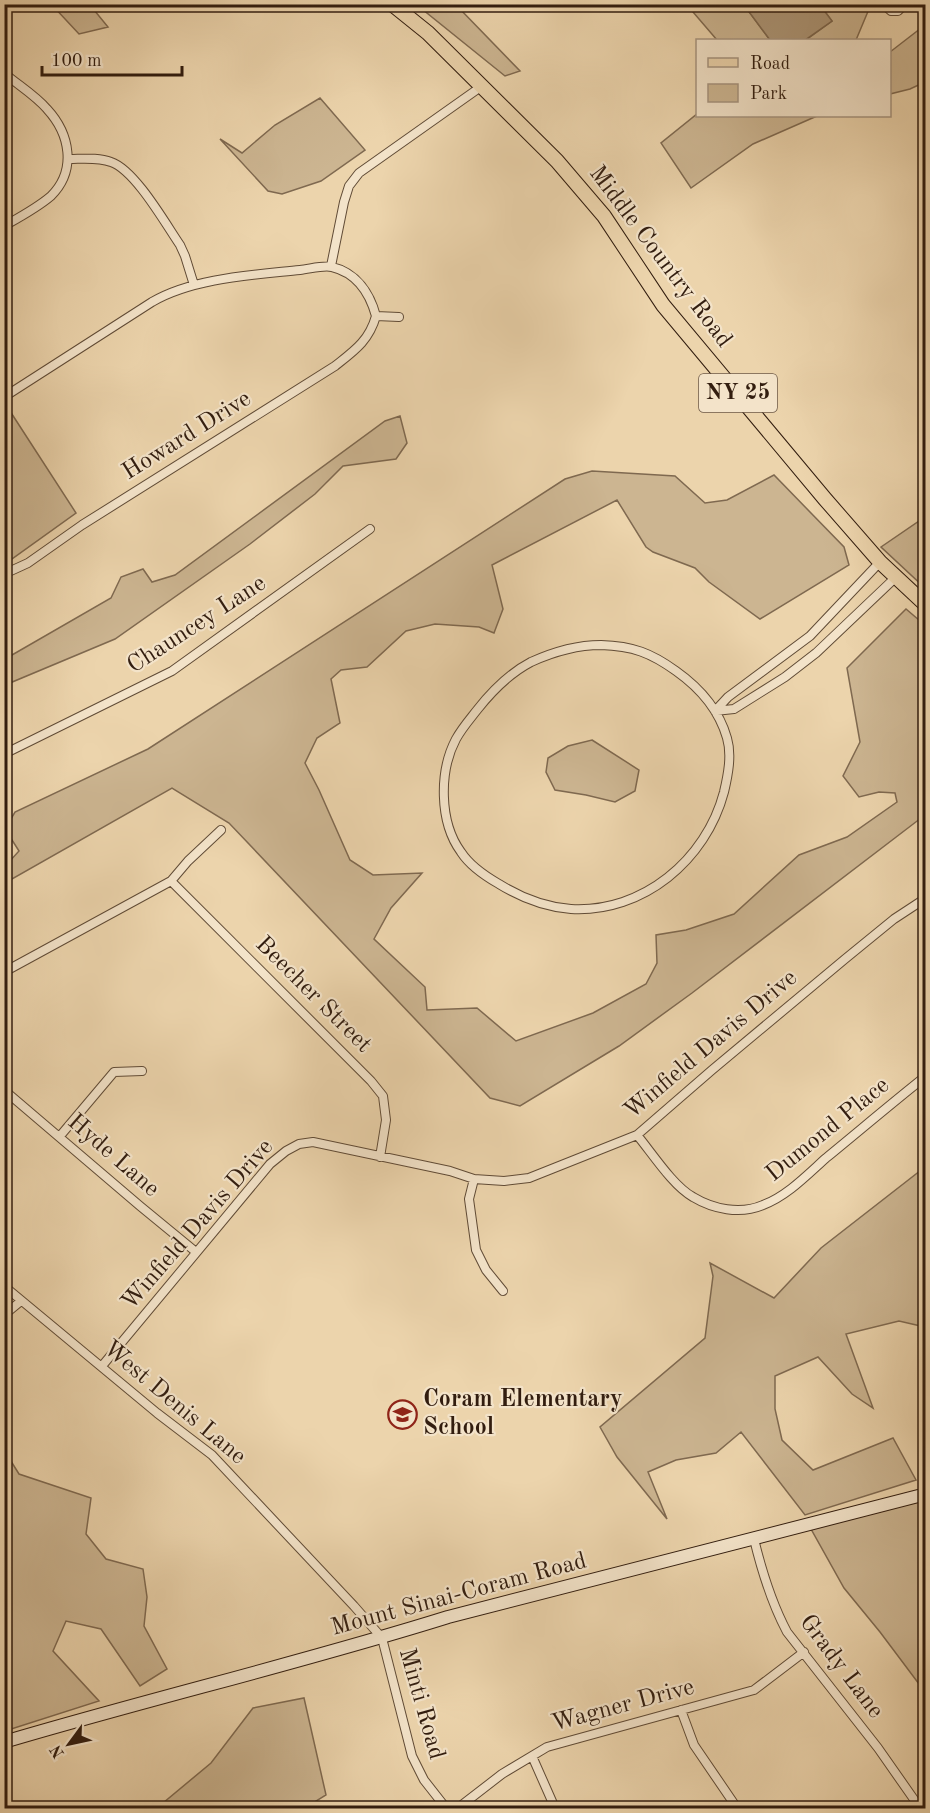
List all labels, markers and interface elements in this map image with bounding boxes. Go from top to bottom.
scale bar [42,39,182,77]
legend [696,39,891,117]
text: 100 m [51,52,102,70]
text: Road [750,55,790,73]
text: Park [750,85,787,103]
street label: Middle Country Road [584,162,736,352]
road number: NY 25 [699,374,777,412]
street label: Howard Drive [118,387,256,485]
street label: Chauncey Lane [124,571,270,679]
street label: Beecher Street [250,932,376,1058]
street label: Winfield Davis Drive [620,966,802,1124]
street label: Dumond Place [762,1073,894,1187]
street label: Hyde Lane [63,1110,163,1202]
street label: Winfield Davis Drive [118,1135,278,1315]
street label: West Denis Lane [98,1337,250,1469]
place label: Coram Elementary School [423,1388,623,1440]
school or university icon: Coram Elementary School [386,1398,418,1430]
street label: Mount Sinai-Coram Road [329,1549,589,1641]
street label: Grady Lane [794,1611,888,1723]
street label: Minti Road [394,1646,448,1762]
street label: Wagner Drive [549,1675,697,1737]
north arrow [39,1714,99,1774]
text: N [48,1741,68,1761]

